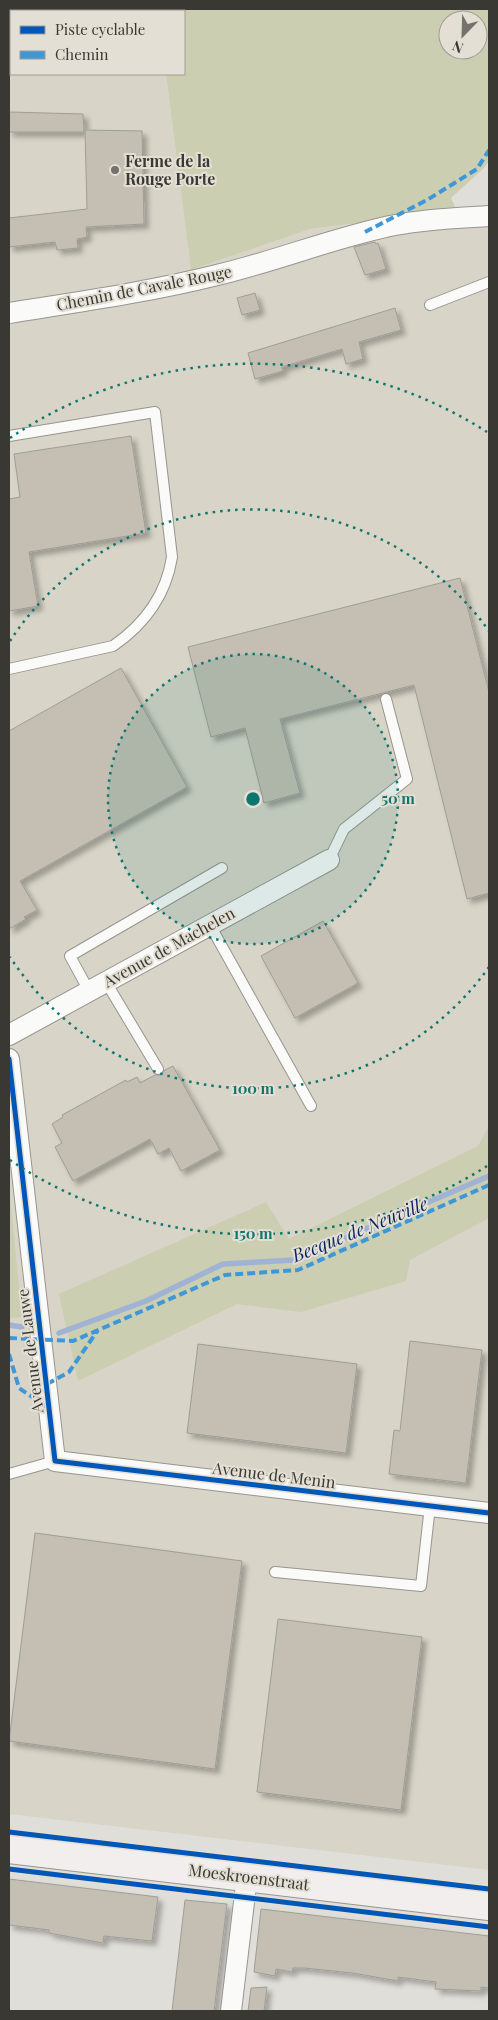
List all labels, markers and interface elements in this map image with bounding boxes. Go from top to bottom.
legend [10,10,185,75]
north arrow [438,10,488,60]
text: Piste cyclable [55,19,145,39]
text: N [449,37,466,58]
text: Chemin [55,44,108,64]
place label: Ferme de la Rouge Porte [125,150,215,189]
marker: Ferme de la Rouge Porte [109,164,121,176]
street label: Chemin de Cavale Rouge [54,260,233,315]
text: 50 m [381,788,415,808]
centre of rings [244,790,262,808]
street label: Avenue de Machelen [98,901,239,992]
text: 100 m [232,1078,275,1098]
water label: Becque de Neuville [287,1191,431,1268]
text: 150 m [233,1223,273,1243]
street label: Avenue de Lauwe [11,1288,48,1415]
street label: Avenue de Menin [210,1456,337,1493]
street label: Moeskroenstraat [188,1859,311,1894]

